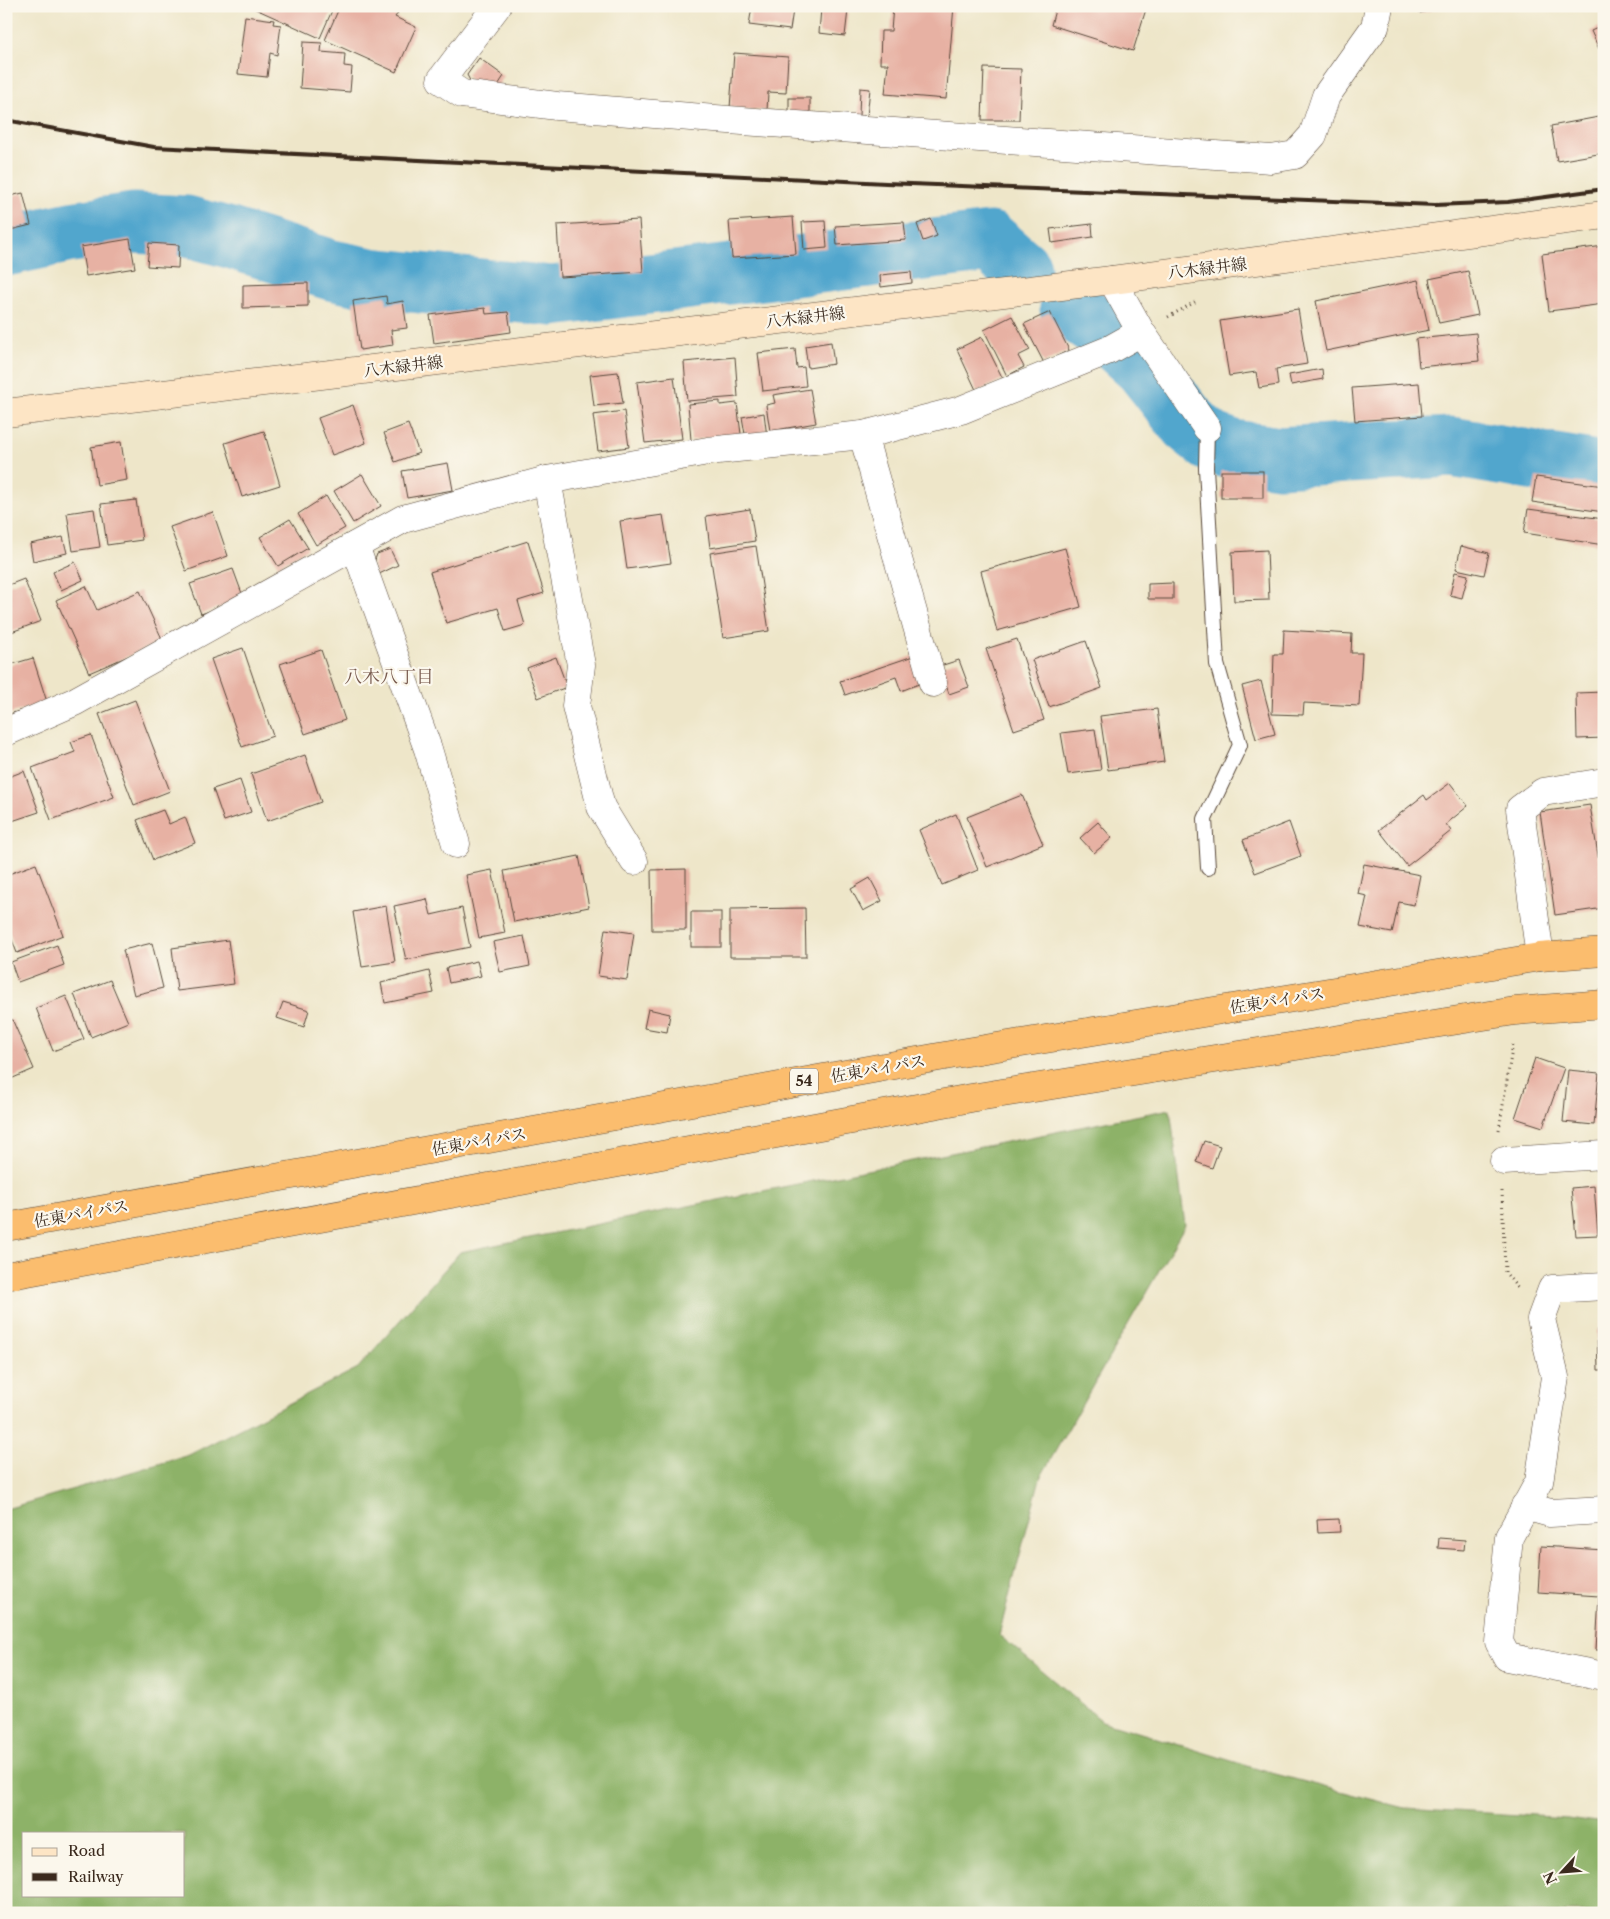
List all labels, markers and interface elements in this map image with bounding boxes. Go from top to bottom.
street label: 八木緑井線 [1166,253,1248,283]
street label: 八木緑井線 [764,302,846,332]
street label: 八木緑井線 [362,351,444,381]
district label: 八木八丁目 [344,666,434,688]
street label: 佐東バイパス [1228,983,1326,1017]
street label: 佐東バイパス [829,1050,927,1086]
road number: 54 [790,1068,818,1094]
street label: 佐東バイパス [430,1123,528,1159]
street label: 佐東バイパス [32,1195,130,1231]
legend [22,1832,185,1896]
text: Road [68,1841,105,1860]
north arrow [1538,1846,1588,1896]
text: Railway [68,1867,124,1886]
text: N [1540,1868,1561,1887]

